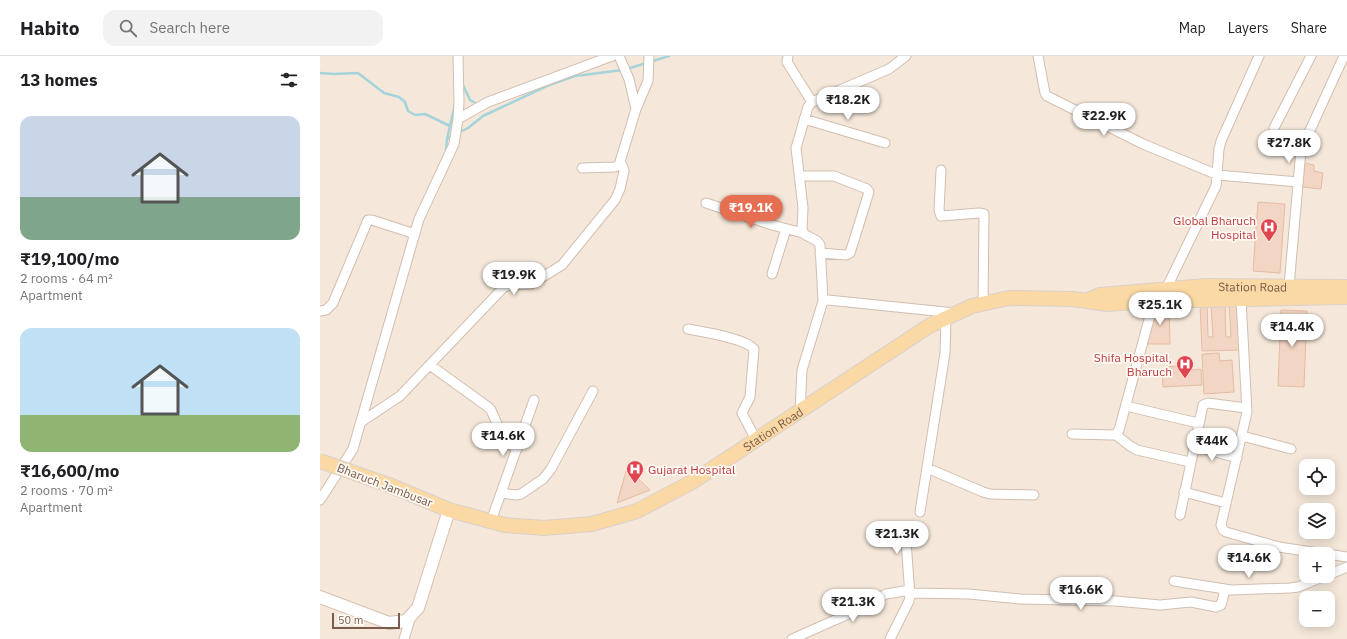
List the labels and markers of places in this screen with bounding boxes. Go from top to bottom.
pin: ₹18.2K [815,87,881,121]
pin: ₹22.9K [1071,103,1137,137]
pin: ₹27.8K [1256,130,1322,164]
pin: ₹19.1K [718,195,784,229]
place label: Global Bharuch Hospital [1173,213,1256,242]
hospital icon: Global Bharuch Hospital [1259,217,1279,242]
pin: ₹19.9K [481,262,547,296]
pin: ₹25.1K [1127,292,1193,326]
pin: ₹14.4K [1259,314,1325,348]
place label: Shifa Hospital, Bharuch [1094,350,1172,379]
hospital icon: Shifa Hospital, Bharuch [1175,354,1195,379]
pin: ₹14.6K [470,423,536,457]
pin: ₹44K [1188,428,1236,462]
hospital icon: Gujarat Hospital [625,459,645,484]
place label: Gujarat Hospital [648,462,735,477]
pin: ₹21.3K [864,521,930,555]
pin: ₹14.6K [1216,545,1282,579]
pin: ₹16.6K [1048,577,1114,611]
pin: ₹21.3K [820,589,886,623]

